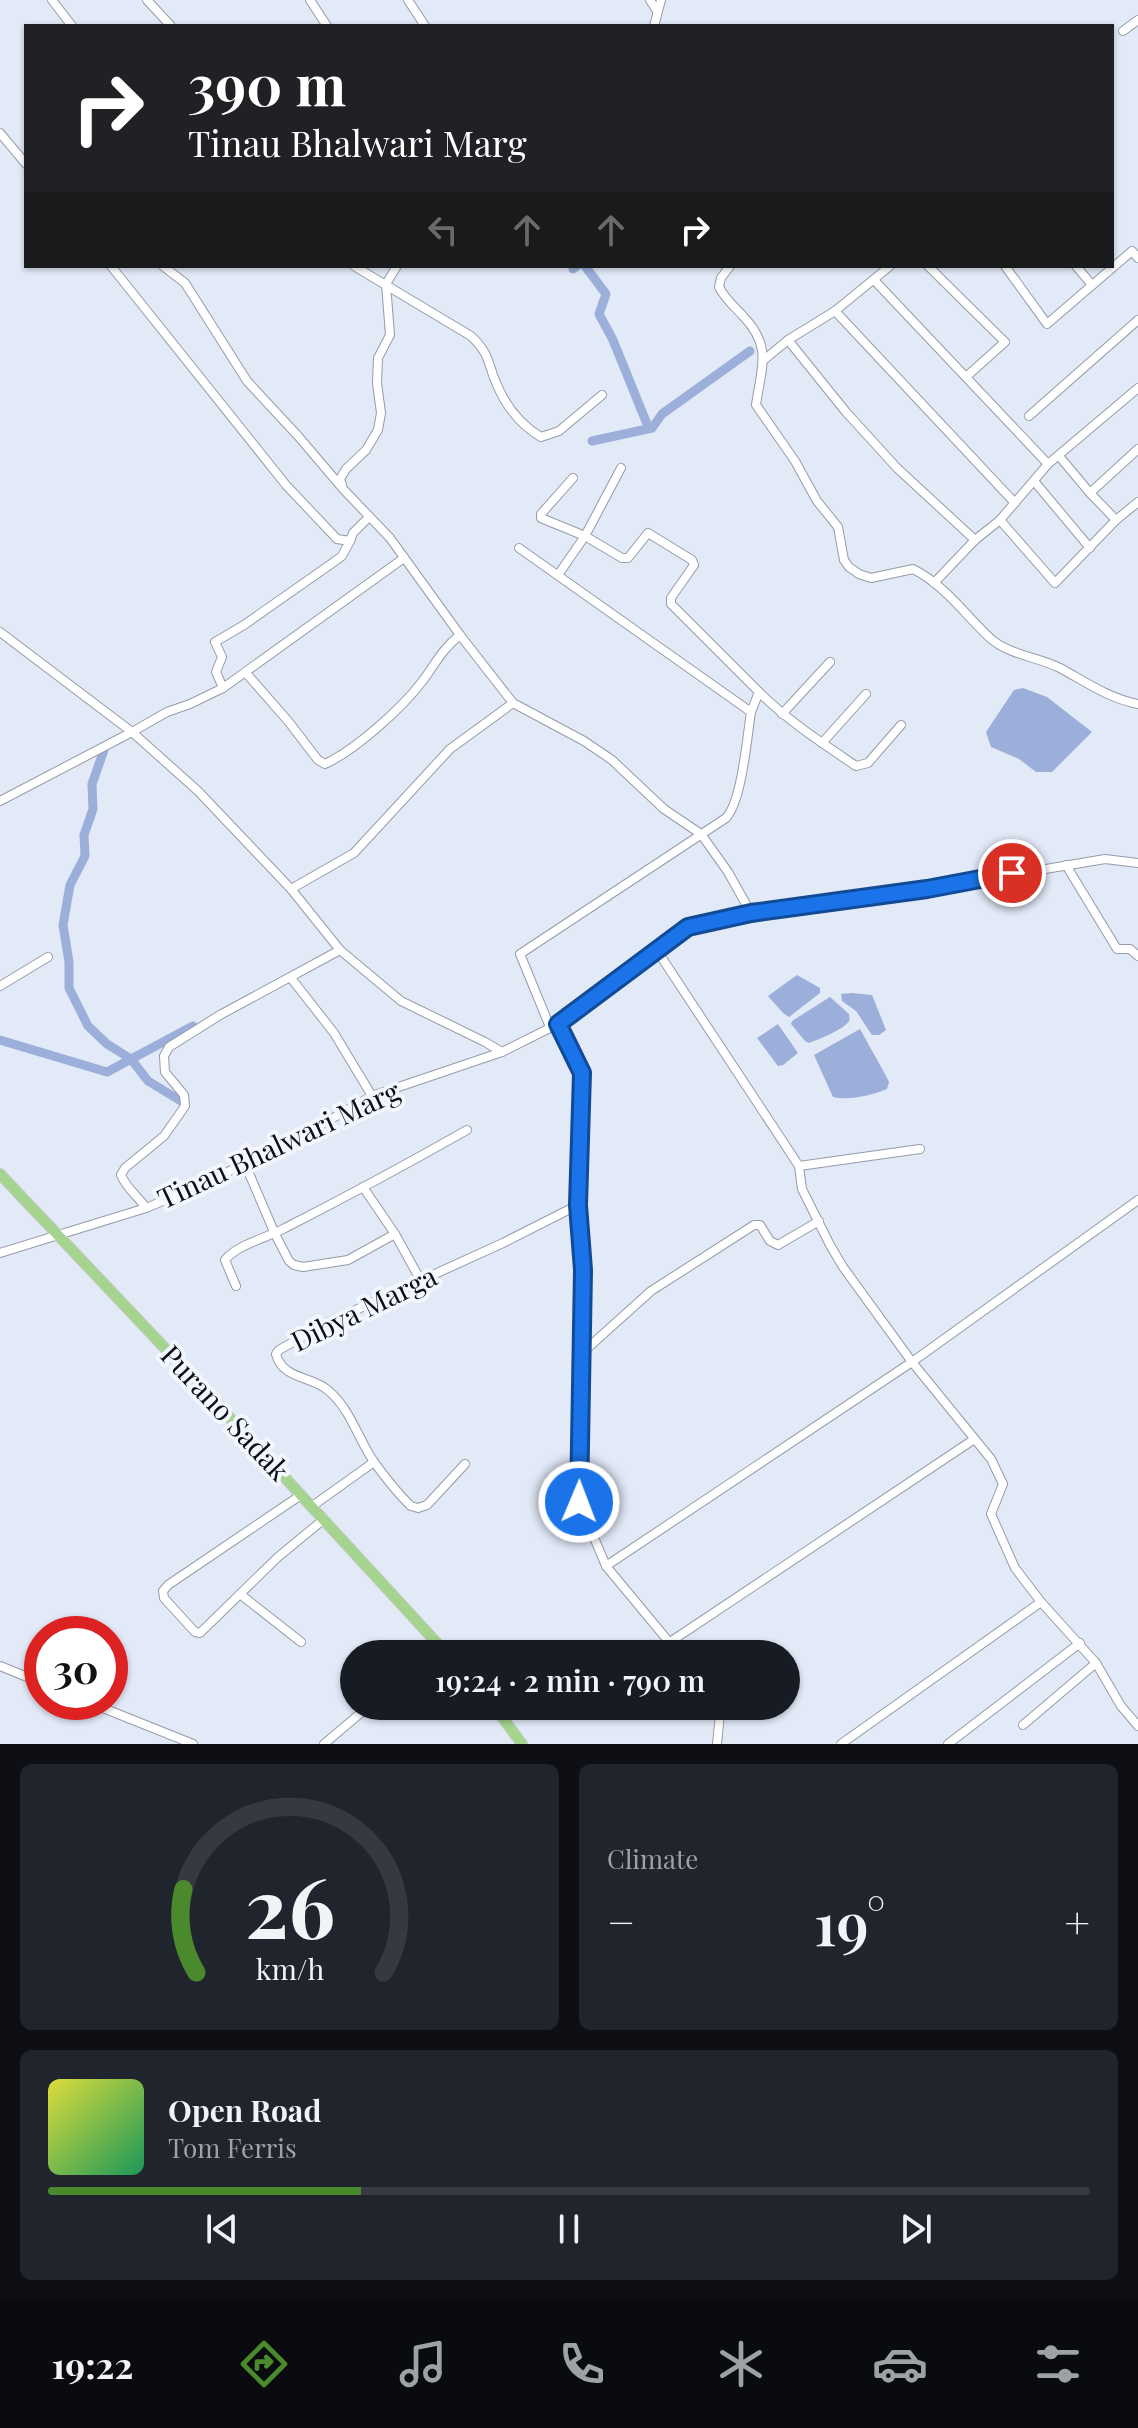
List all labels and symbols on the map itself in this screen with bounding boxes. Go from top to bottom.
pin [978,839,1046,907]
street label: Tinau Bhalwari Marg [151,1071,406,1216]
street label: Dibya Marga [284,1256,442,1359]
street label: Purano Sadak [154,1336,299,1488]
position arrow [537,1460,621,1544]
speed limit sign: 30 [24,1616,128,1720]

